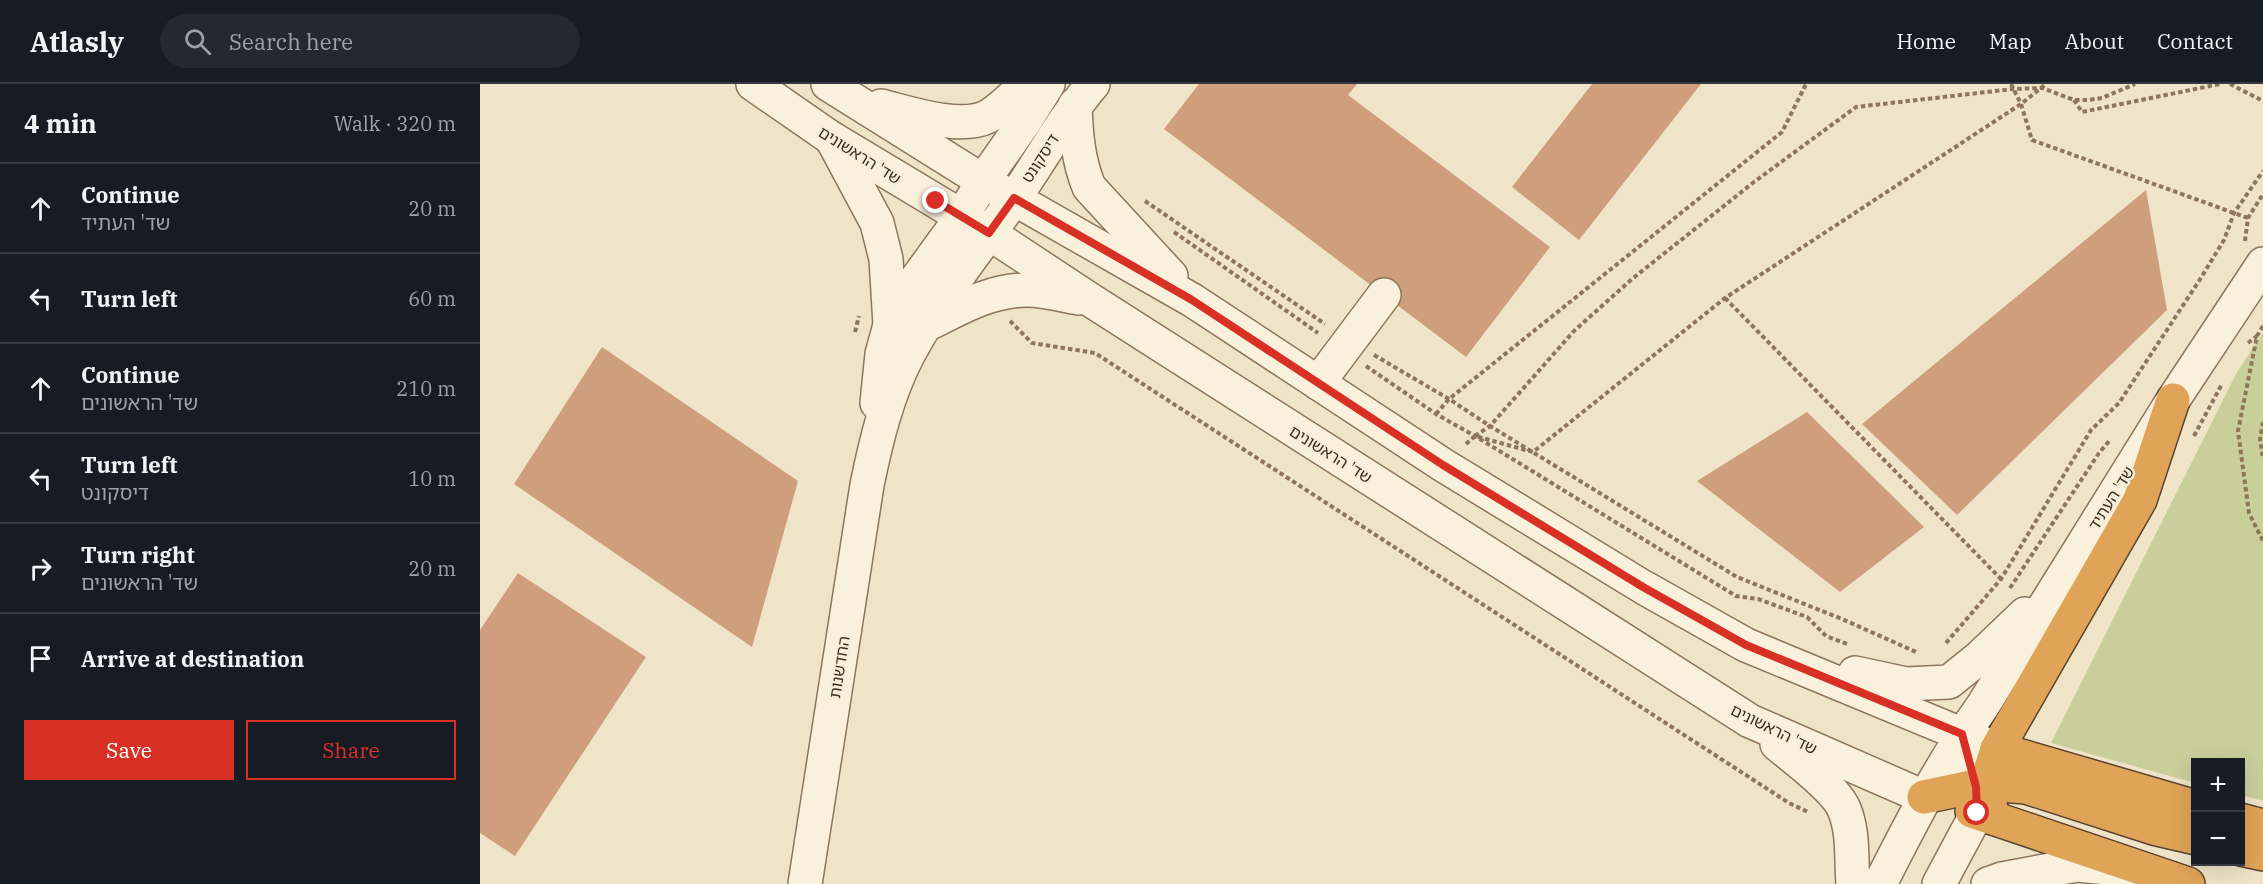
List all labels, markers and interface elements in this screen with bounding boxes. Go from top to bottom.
search box [160,14,580,68]
text: Atlasly [30,23,124,60]
icon: search [181,25,214,58]
text: Search here [229,27,353,56]
text: Home [1896,27,1956,55]
text: Map [1989,27,2032,55]
text: About [2065,27,2124,55]
text: Contact [2157,27,2233,55]
text: 4 min [24,106,97,140]
text: Walk · 320 m [334,110,456,137]
street label: שד' הראשונים [815,122,905,188]
street label: דיסקונט [1017,129,1063,186]
text: Continue [81,180,180,209]
route end [922,187,948,213]
icon: ahead [24,192,57,225]
text: 20 m [408,195,456,222]
text: שד' העתיד [81,209,170,236]
icon: left [24,282,57,315]
text: Turn left [81,284,177,313]
text: 60 m [408,285,456,312]
text: Continue [81,360,180,389]
icon: ahead [24,372,57,405]
text: 210 m [396,375,456,402]
text: שד' הראשונים [81,389,198,416]
street label: שד' הראשונים [1286,421,1376,487]
text: Turn left [81,450,177,479]
icon: left [24,462,57,495]
street label: שד' העתיד [2084,462,2138,534]
text: 10 m [408,465,456,492]
text: דיסקונט [81,479,149,506]
text: Turn right [81,540,195,569]
icon: right [24,552,57,585]
text: 20 m [408,555,456,582]
text: שד' הראשונים [81,569,198,596]
street label: החדשנות [824,634,854,700]
icon: arrive [24,642,57,675]
text: Arrive at destination [81,644,304,673]
street label: שד' הראשונים [1728,699,1820,759]
button: Save [24,720,234,780]
button: Share [246,720,456,780]
map controls [2191,758,2245,866]
button: + [2191,758,2245,812]
route start [1963,799,1989,825]
button: − [2191,812,2245,866]

